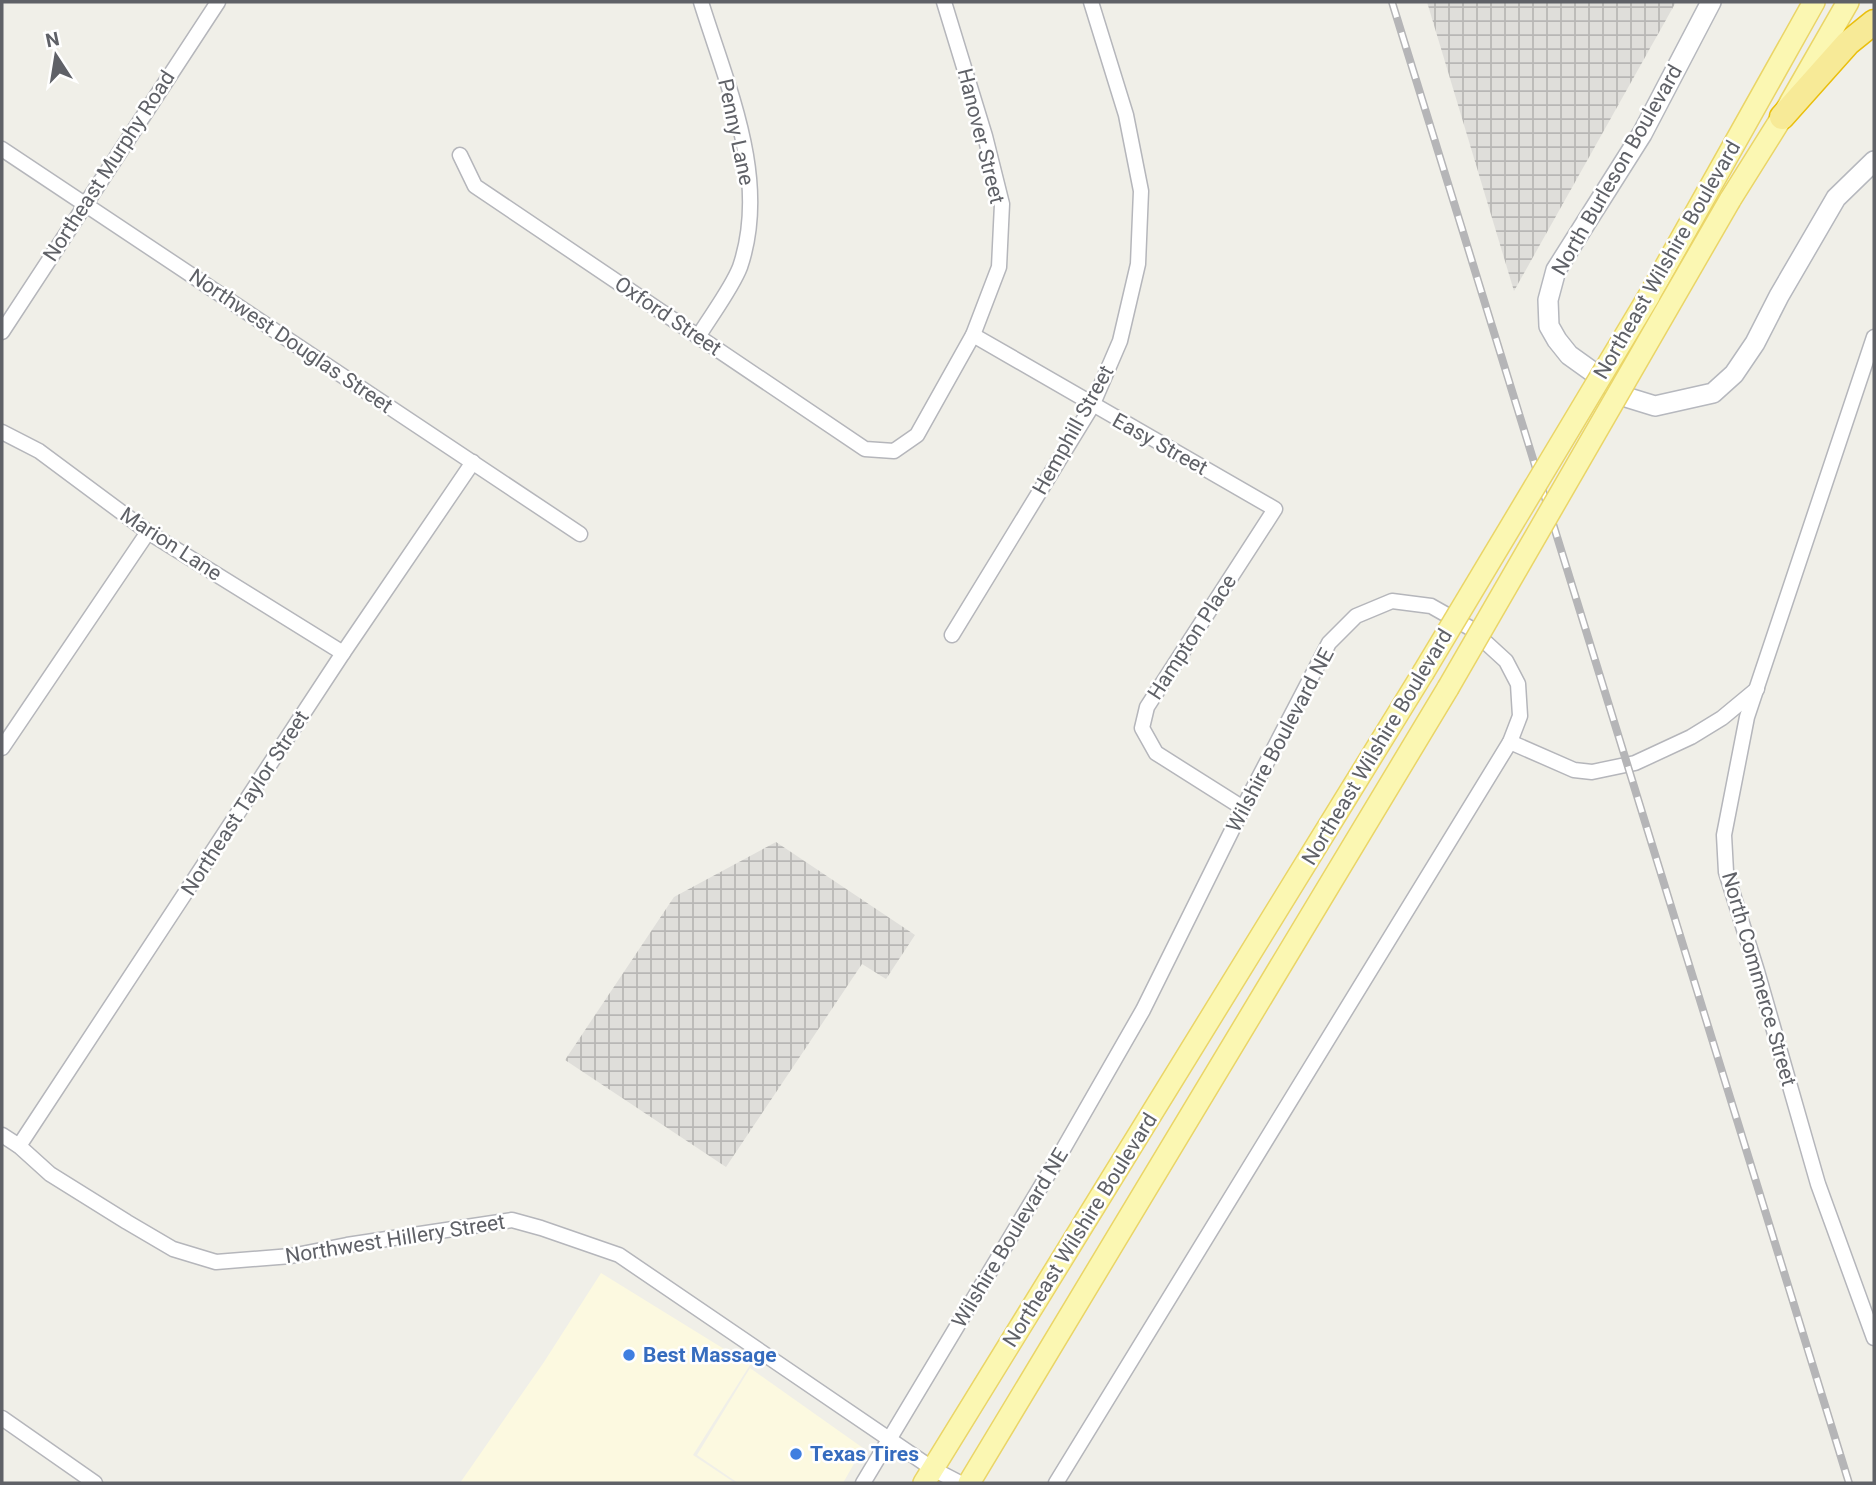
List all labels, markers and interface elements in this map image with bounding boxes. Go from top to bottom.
north arrow [21,21,91,91]
text: N [44,27,62,53]
street label: North Burleson Boulevard [1547,61,1687,279]
street label: Northeast Murphy Road [38,66,180,266]
street label: Hanover Street [953,66,1009,206]
street label: Penny Lane [713,77,759,187]
street label: Northeast Wilshire Boulevard [1589,137,1745,383]
street label: Northwest Douglas Street [185,264,397,418]
street label: Oxford Street [610,272,726,361]
street label: Hemphill Street [1028,361,1118,499]
street label: Easy Street [1108,408,1212,480]
street label: Marion Lane [116,502,226,586]
street label: Hampton Place [1143,570,1241,704]
street label: Northeast Wilshire Boulevard [1297,625,1457,869]
street label: Wilshire Boulevard NE [1221,644,1339,836]
street label: Northeast Taylor Street [176,706,314,900]
street label: North Commerce Street [1717,869,1801,1089]
street label: Northeast Wilshire Boulevard [998,1109,1162,1351]
street label: Wilshire Boulevard NE [947,1144,1073,1332]
street label: Northwest Hillery Street [283,1210,507,1268]
place label: Best Massage [643,1343,777,1367]
marker: Best Massage [621,1347,637,1363]
place label: Texas Tires [810,1442,919,1466]
marker: Texas Tires [788,1446,804,1462]

